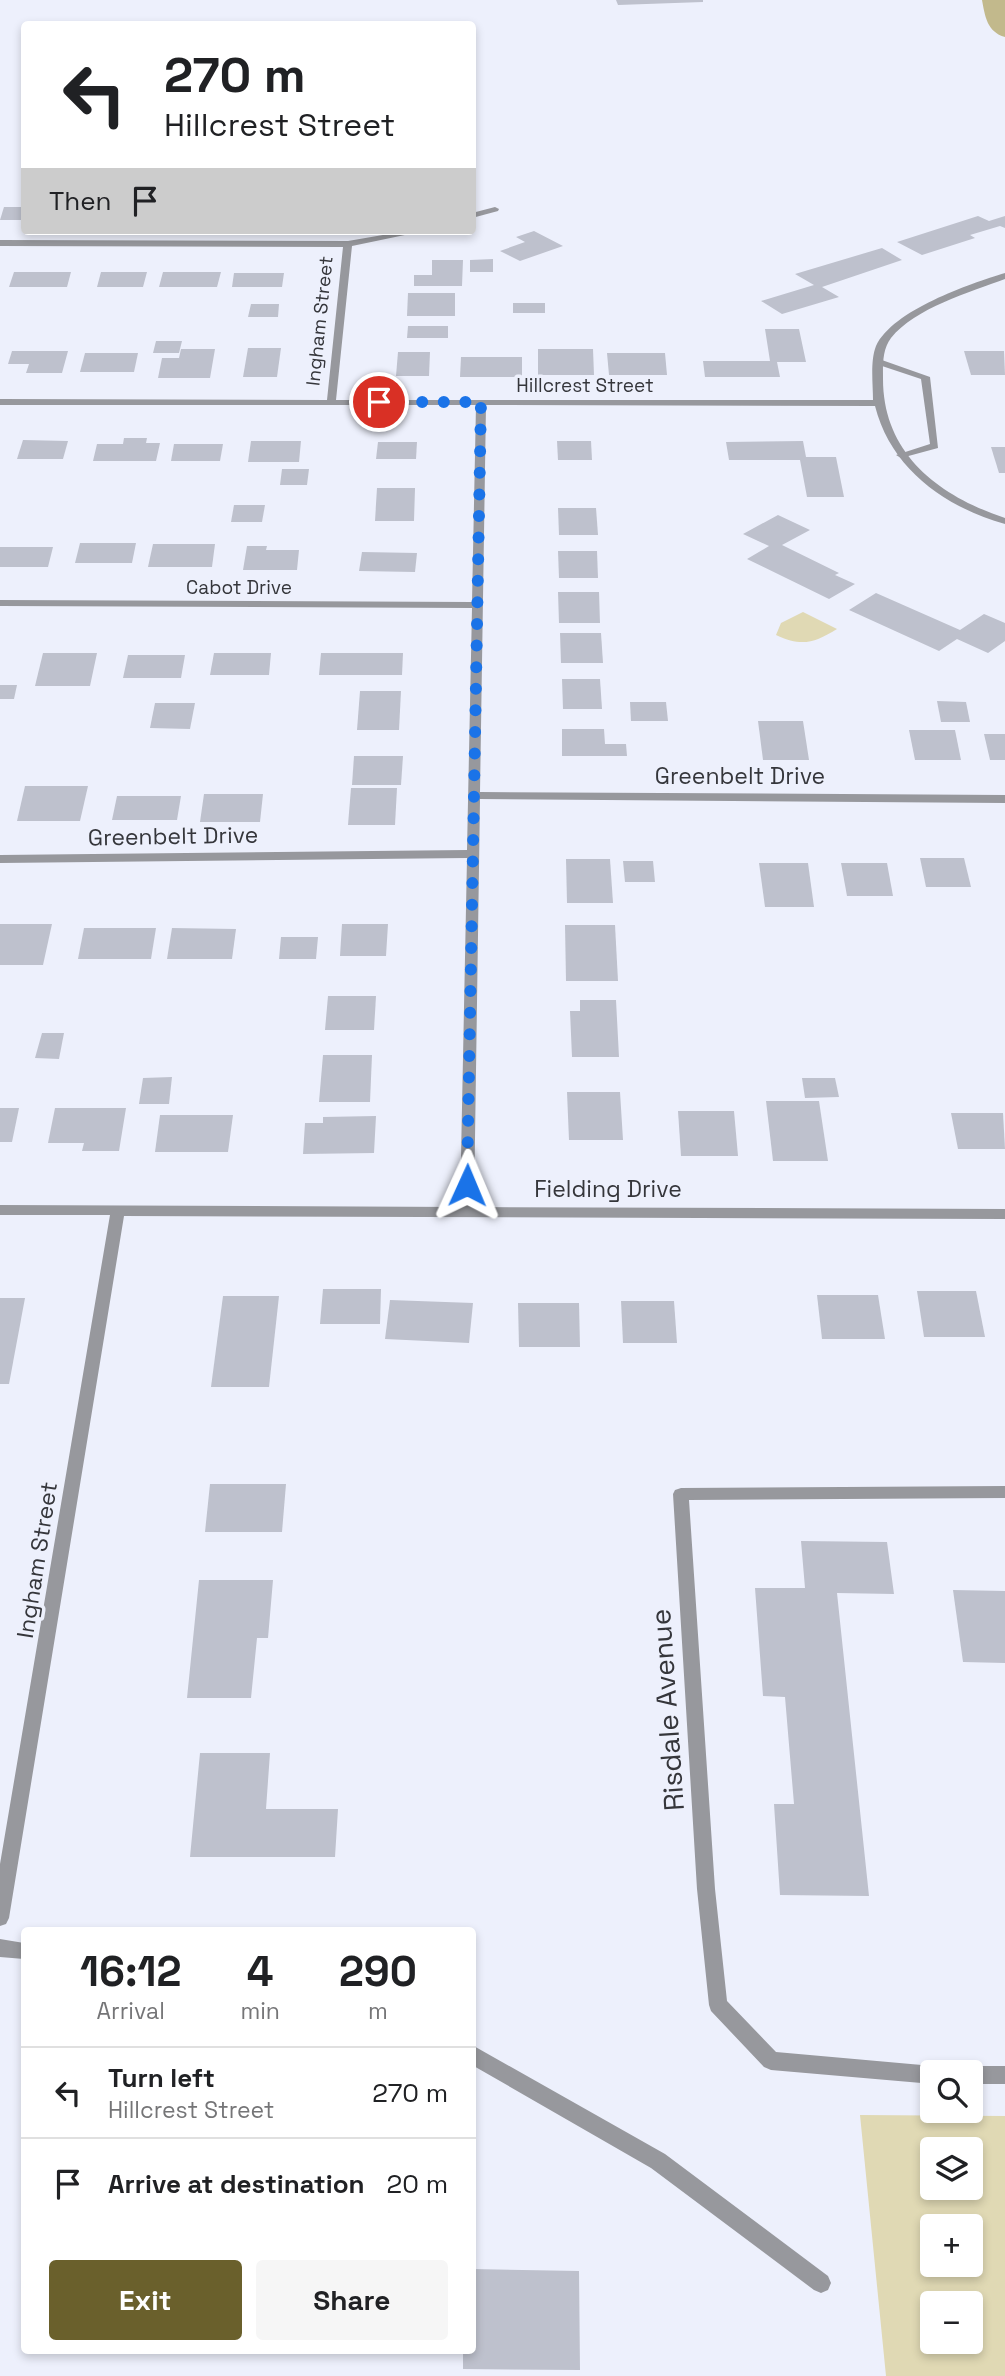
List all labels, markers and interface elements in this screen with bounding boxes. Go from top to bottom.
text: 270 m [164,44,306,106]
icon: left [49,49,140,140]
text: Hillcrest Street [164,105,395,145]
icon: arrive [126,182,164,220]
text: Then [49,184,112,218]
street label: Ingham Street [300,255,339,387]
pin [349,372,409,432]
street label: Hillcrest Street [516,373,654,398]
icon: arrive [360,383,398,421]
street label: Cabot Drive [186,575,292,600]
street label: Greenbelt Drive [655,761,825,791]
street label: Greenbelt Drive [88,820,258,852]
position arrow [430,1148,504,1222]
street label: Fielding Drive [534,1174,682,1204]
street label: Ingham Street [10,1480,64,1640]
street label: Risdale Avenue [642,1608,692,1812]
text: 16:12 [80,1945,181,1998]
text: 4 [247,1945,274,1998]
text: 290 [339,1945,417,1998]
text: Arrival [97,1996,165,2026]
text: min [240,1996,280,2026]
text: m [368,1996,388,2026]
map controls [920,2060,983,2354]
button: search [920,2060,983,2123]
text: Turn left [108,2061,215,2095]
icon: left [49,2074,87,2112]
text: 270 m [372,2076,448,2110]
text: Hillcrest Street [108,2095,274,2125]
button: layers [920,2137,983,2200]
icon: arrive [49,2165,87,2203]
text: Arrive at destination [108,2167,365,2201]
text: 20 m [387,2167,448,2201]
button: + [920,2214,983,2277]
button: Exit [49,2260,242,2340]
button: Share [256,2260,448,2340]
button: − [920,2291,983,2354]

